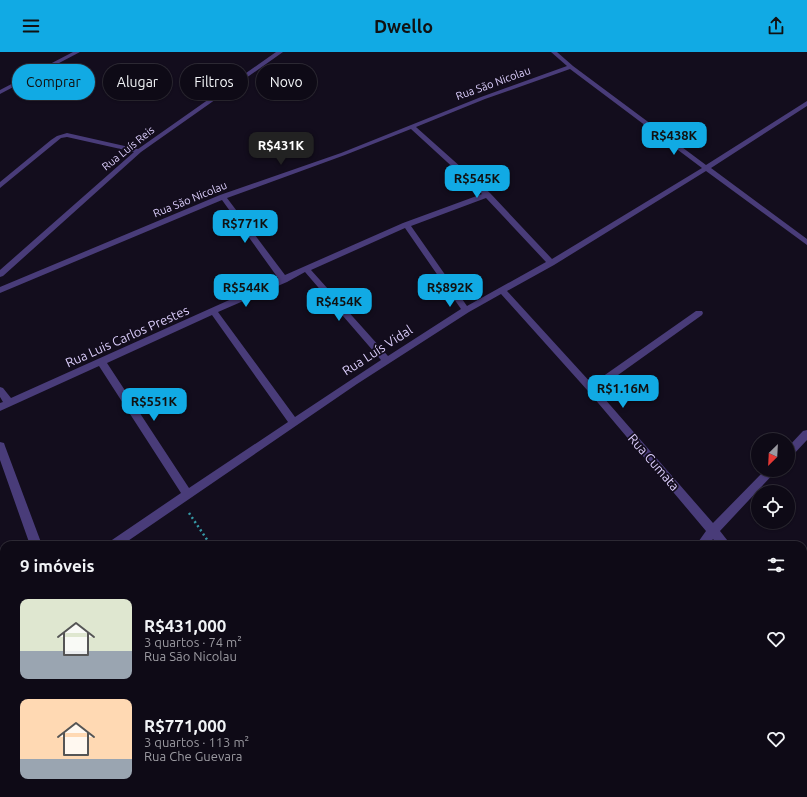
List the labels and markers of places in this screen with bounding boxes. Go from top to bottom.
pin: R$438K [641,122,707,156]
pin: R$431K [248,132,314,166]
pin: R$545K [444,165,510,199]
pin: R$771K [212,210,278,244]
pin: R$544K [213,274,279,308]
pin: R$892K [417,274,483,308]
pin: R$454K [306,288,372,322]
pin: R$1.16M [586,375,660,409]
pin: R$551K [121,388,187,422]

